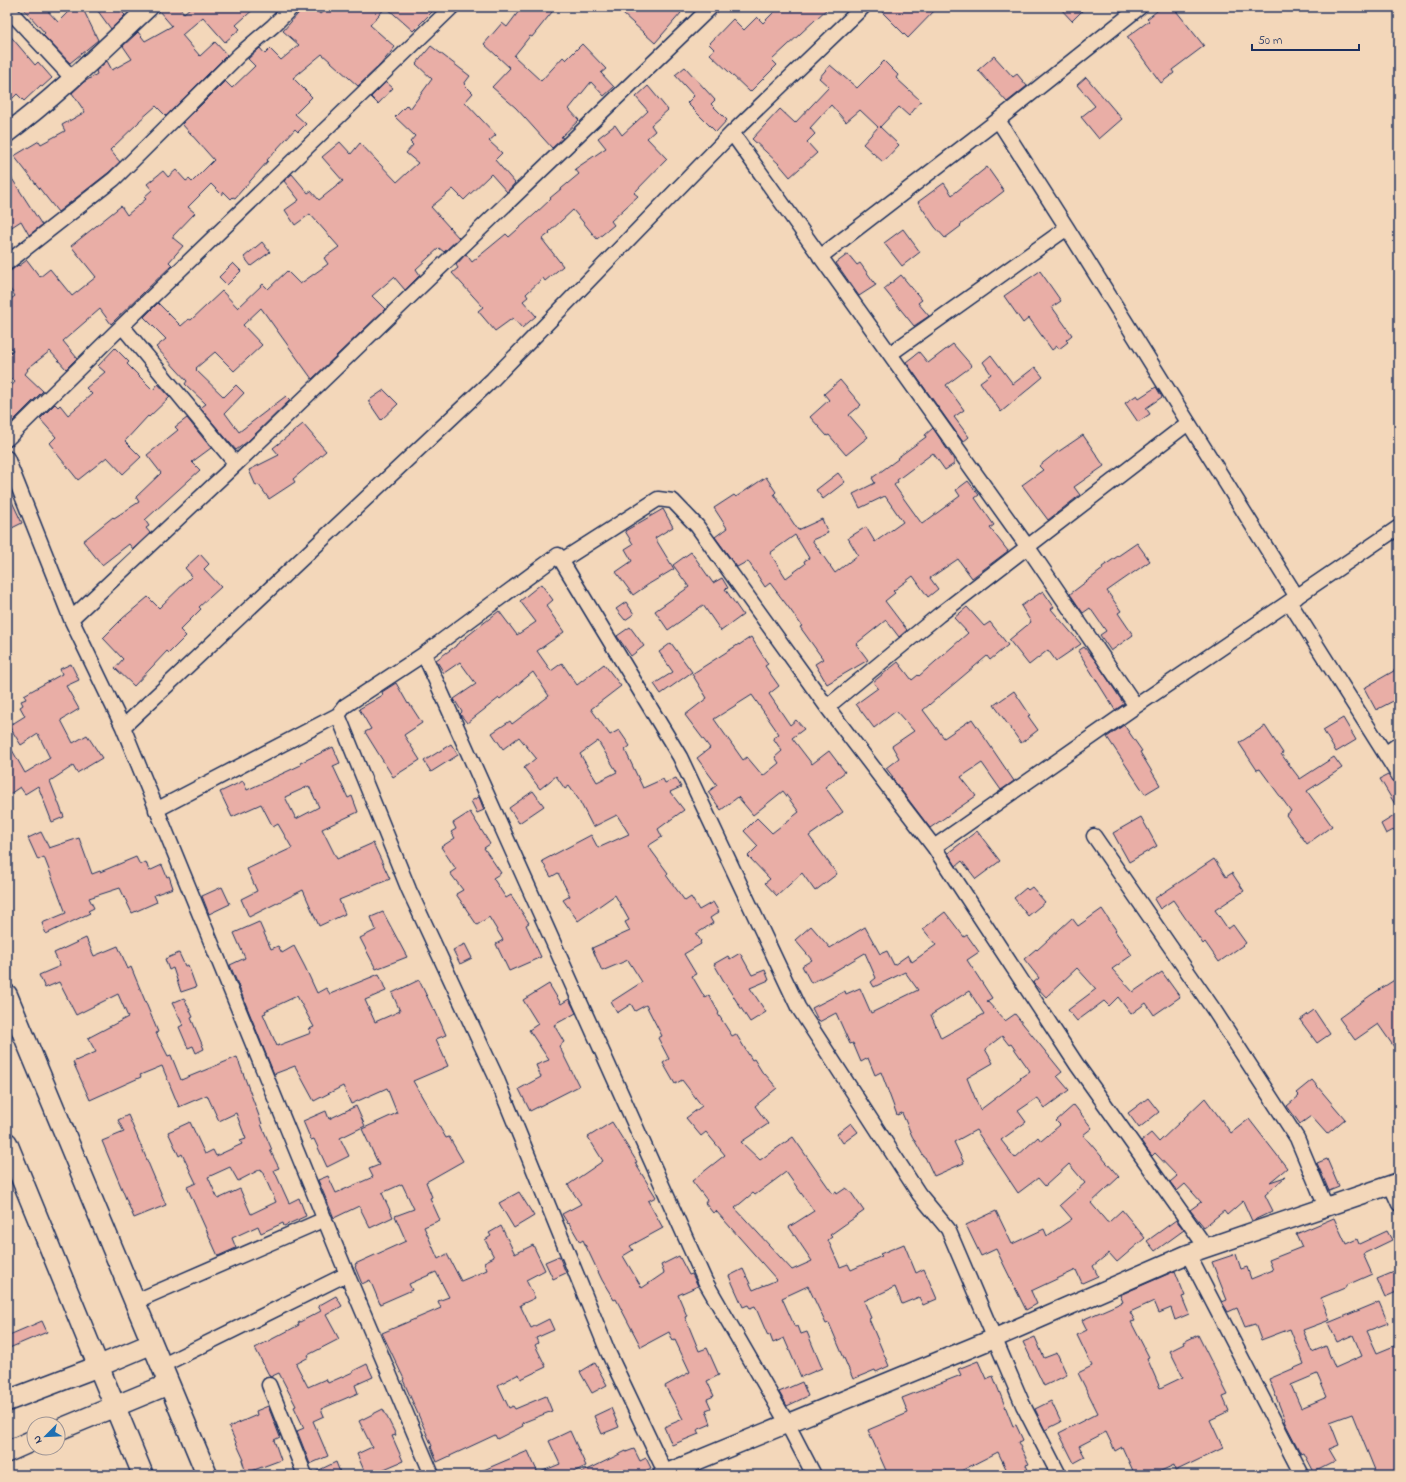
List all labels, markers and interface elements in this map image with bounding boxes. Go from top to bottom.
scale bar [1252,26,1359,52]
text: 50 m [1258,32,1282,50]
north arrow [26,1416,66,1456]
text: N [29,1433,47,1446]

